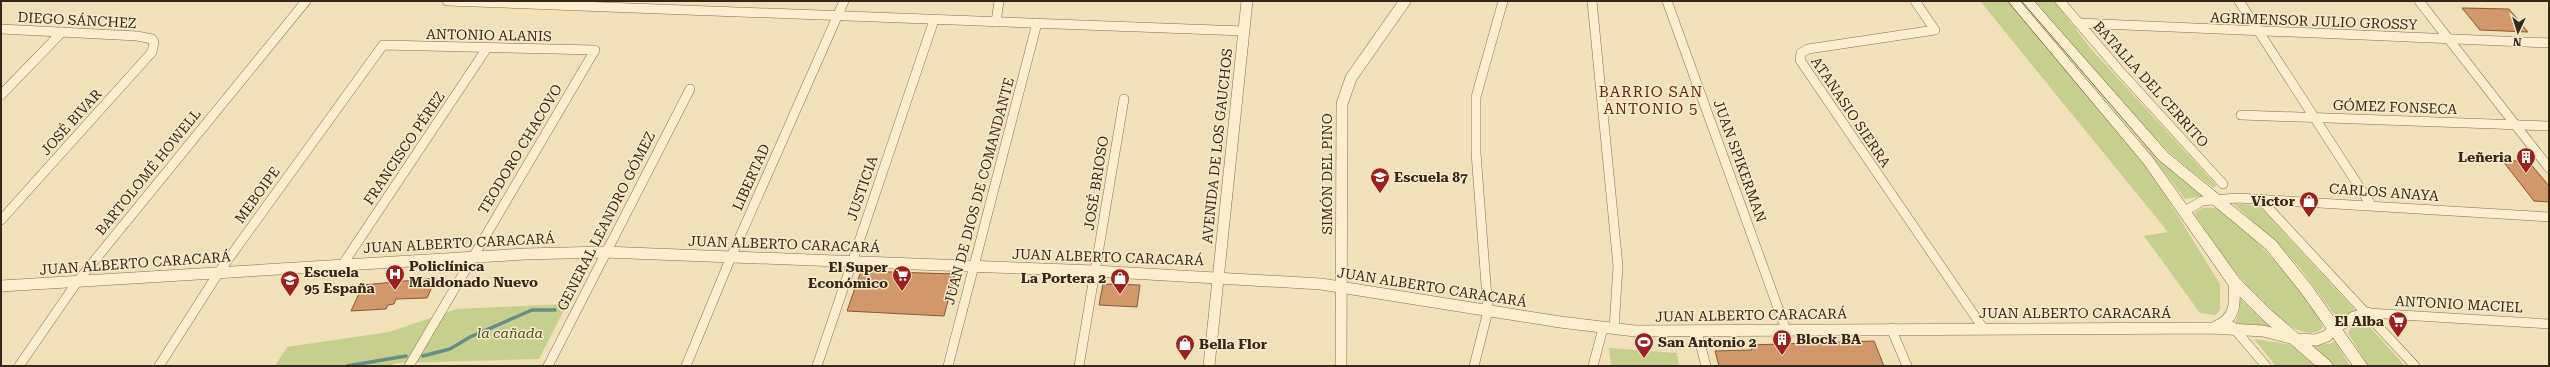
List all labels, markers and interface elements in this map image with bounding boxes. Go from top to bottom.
street label: DIEGO SÁNCHEZ [17,9,137,31]
street label: AGRIMENSOR JULIO GROSSY [2210,9,2418,33]
north arrow [2498,12,2538,52]
street label: BATALLA DEL CERRITO [2090,18,2212,150]
street label: ANTONIO ALANIS [426,26,552,44]
text: N [2512,35,2522,48]
street label: AVENIDA DE LOS GAUCHOS [1199,47,1235,244]
street label: ATANASIO SIERRA [1808,54,1894,171]
street label: JUAN DE DIOS DE COMANDANTE [941,76,1017,306]
street label: TEODORO CHACOVO [475,81,565,217]
district label: BARRIO SAN ANTONIO 5 [1599,83,1703,118]
street label: JOSÉ BIVAR [37,86,105,158]
street label: FRANCISCO PÉREZ [360,88,448,208]
street label: GÓMEZ FONSECA [2333,97,2458,117]
street label: JUAN SPIKERMAN [1710,98,1770,224]
street label: BARTOLOMÉ HOWELL [92,106,204,238]
street label: SIMÓN DEL PINO [1319,113,1335,235]
street label: GENERAL LEANDRO GÓMEZ [554,129,658,313]
street label: JOSÉ BRIOSO [1081,135,1111,231]
street label: LIBERTAD [729,141,773,213]
building icon: Leñeria [2515,146,2537,174]
place label: Leñeria [2458,149,2513,165]
street label: JUSTICIA [843,153,881,222]
street label: MEBOIPE [231,164,283,226]
school or university icon: Escuela 87 [1369,166,1391,194]
place label: Escuela 87 [1394,169,1468,185]
street label: CARLOS ANAYA [2329,180,2440,204]
shop icon: Victor [2298,190,2320,218]
place label: Victor [2251,193,2296,209]
street label: JUAN ALBERTO CARACARÁ [363,230,555,256]
street label: JUAN ALBERTO CARACARÁ [688,233,880,255]
street label: JUAN ALBERTO CARACARÁ [1012,246,1204,268]
street label: JUAN ALBERTO CARACARÁ [39,248,231,278]
place label: Policlínica Maldonado Nuevo [409,258,538,290]
place label: El Super Económico [808,259,889,291]
hospital icon: Policlínica Maldonado Nuevo [384,263,406,291]
place label: Escuela 95 España [304,264,376,296]
supermarket icon: El Super Económico [891,264,913,292]
street label: JUAN ALBERTO CARACARÁ [1336,264,1528,310]
shop icon: La Portera 2 [1109,267,1131,295]
school or university icon: Escuela 95 España [279,269,301,297]
place label: La Portera 2 [1021,270,1106,286]
street label: ANTONIO MACIEL [2395,293,2524,315]
street label: JUAN ALBERTO CARACARÁ [1655,305,1847,325]
street label: JUAN ALBERTO CARACARÁ [1979,305,2171,321]
supermarket icon: El Alba [2387,310,2409,338]
place label: El Alba [2334,313,2385,329]
park label: la cañada [477,325,543,341]
building icon: Block BA [1771,328,1793,356]
sports icon: San Antonio 2 [1633,331,1655,359]
place label: Block BA [1796,331,1861,347]
shop icon: Bella Flor [1174,333,1196,361]
place label: San Antonio 2 [1658,334,1757,350]
place label: Bella Flor [1199,336,1268,352]

